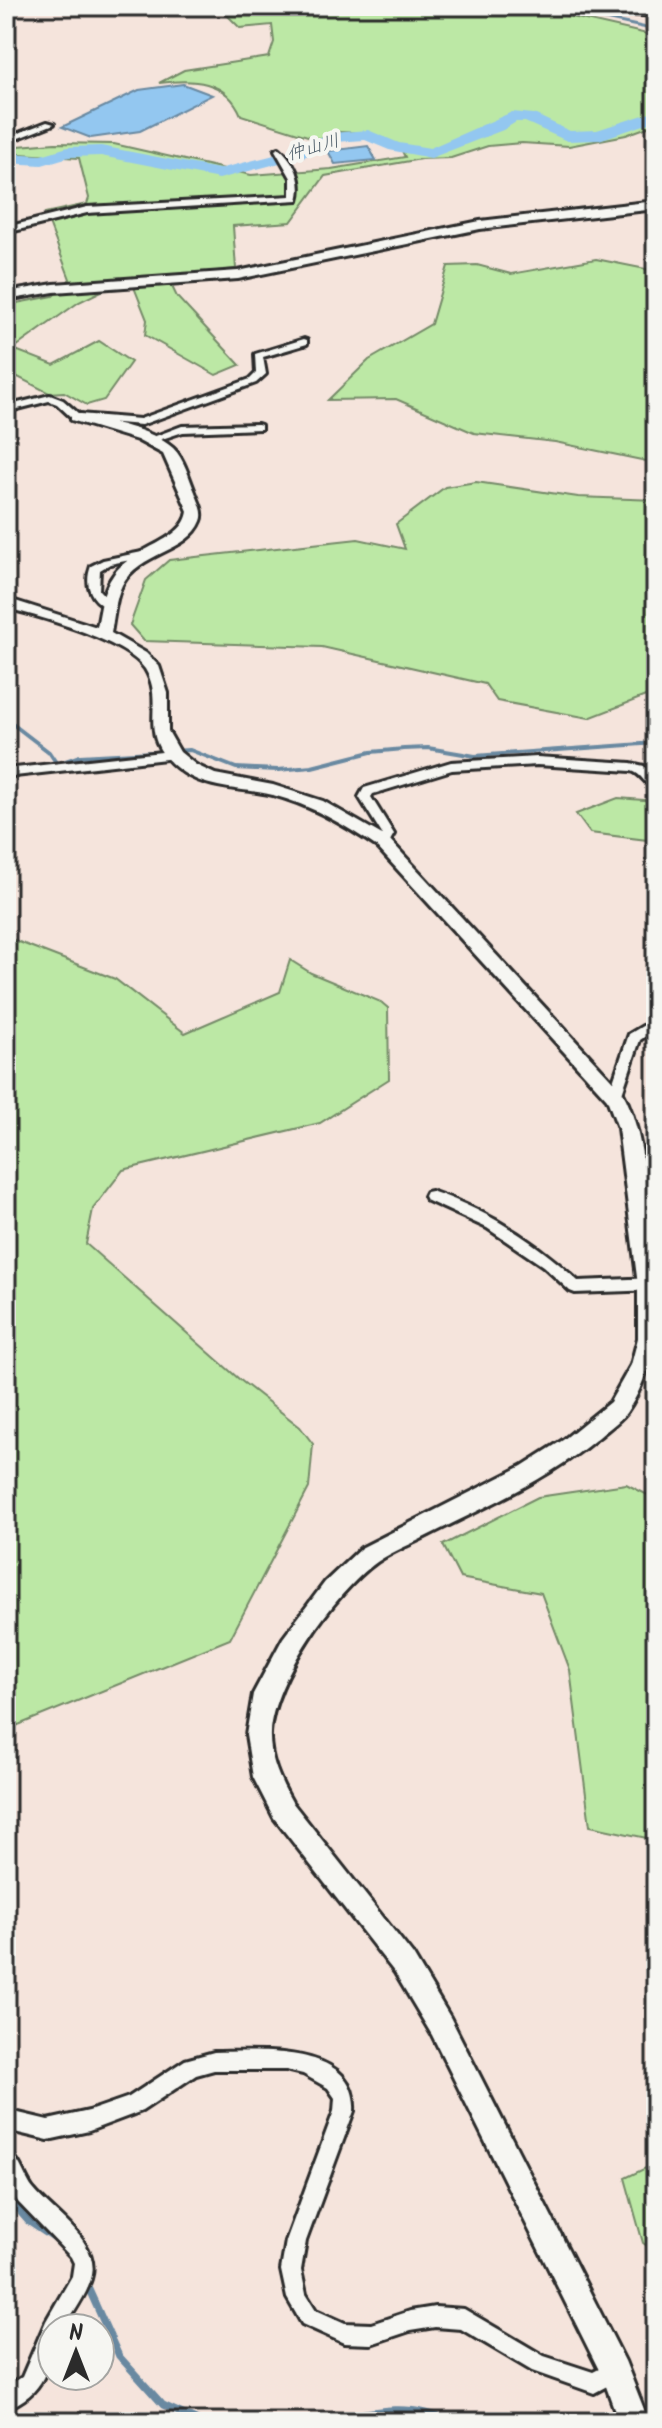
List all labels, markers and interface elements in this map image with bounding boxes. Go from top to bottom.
water label: 仲山川 [283,127,343,170]
north arrow [36,2312,116,2392]
text: N [69,2317,83,2352]

